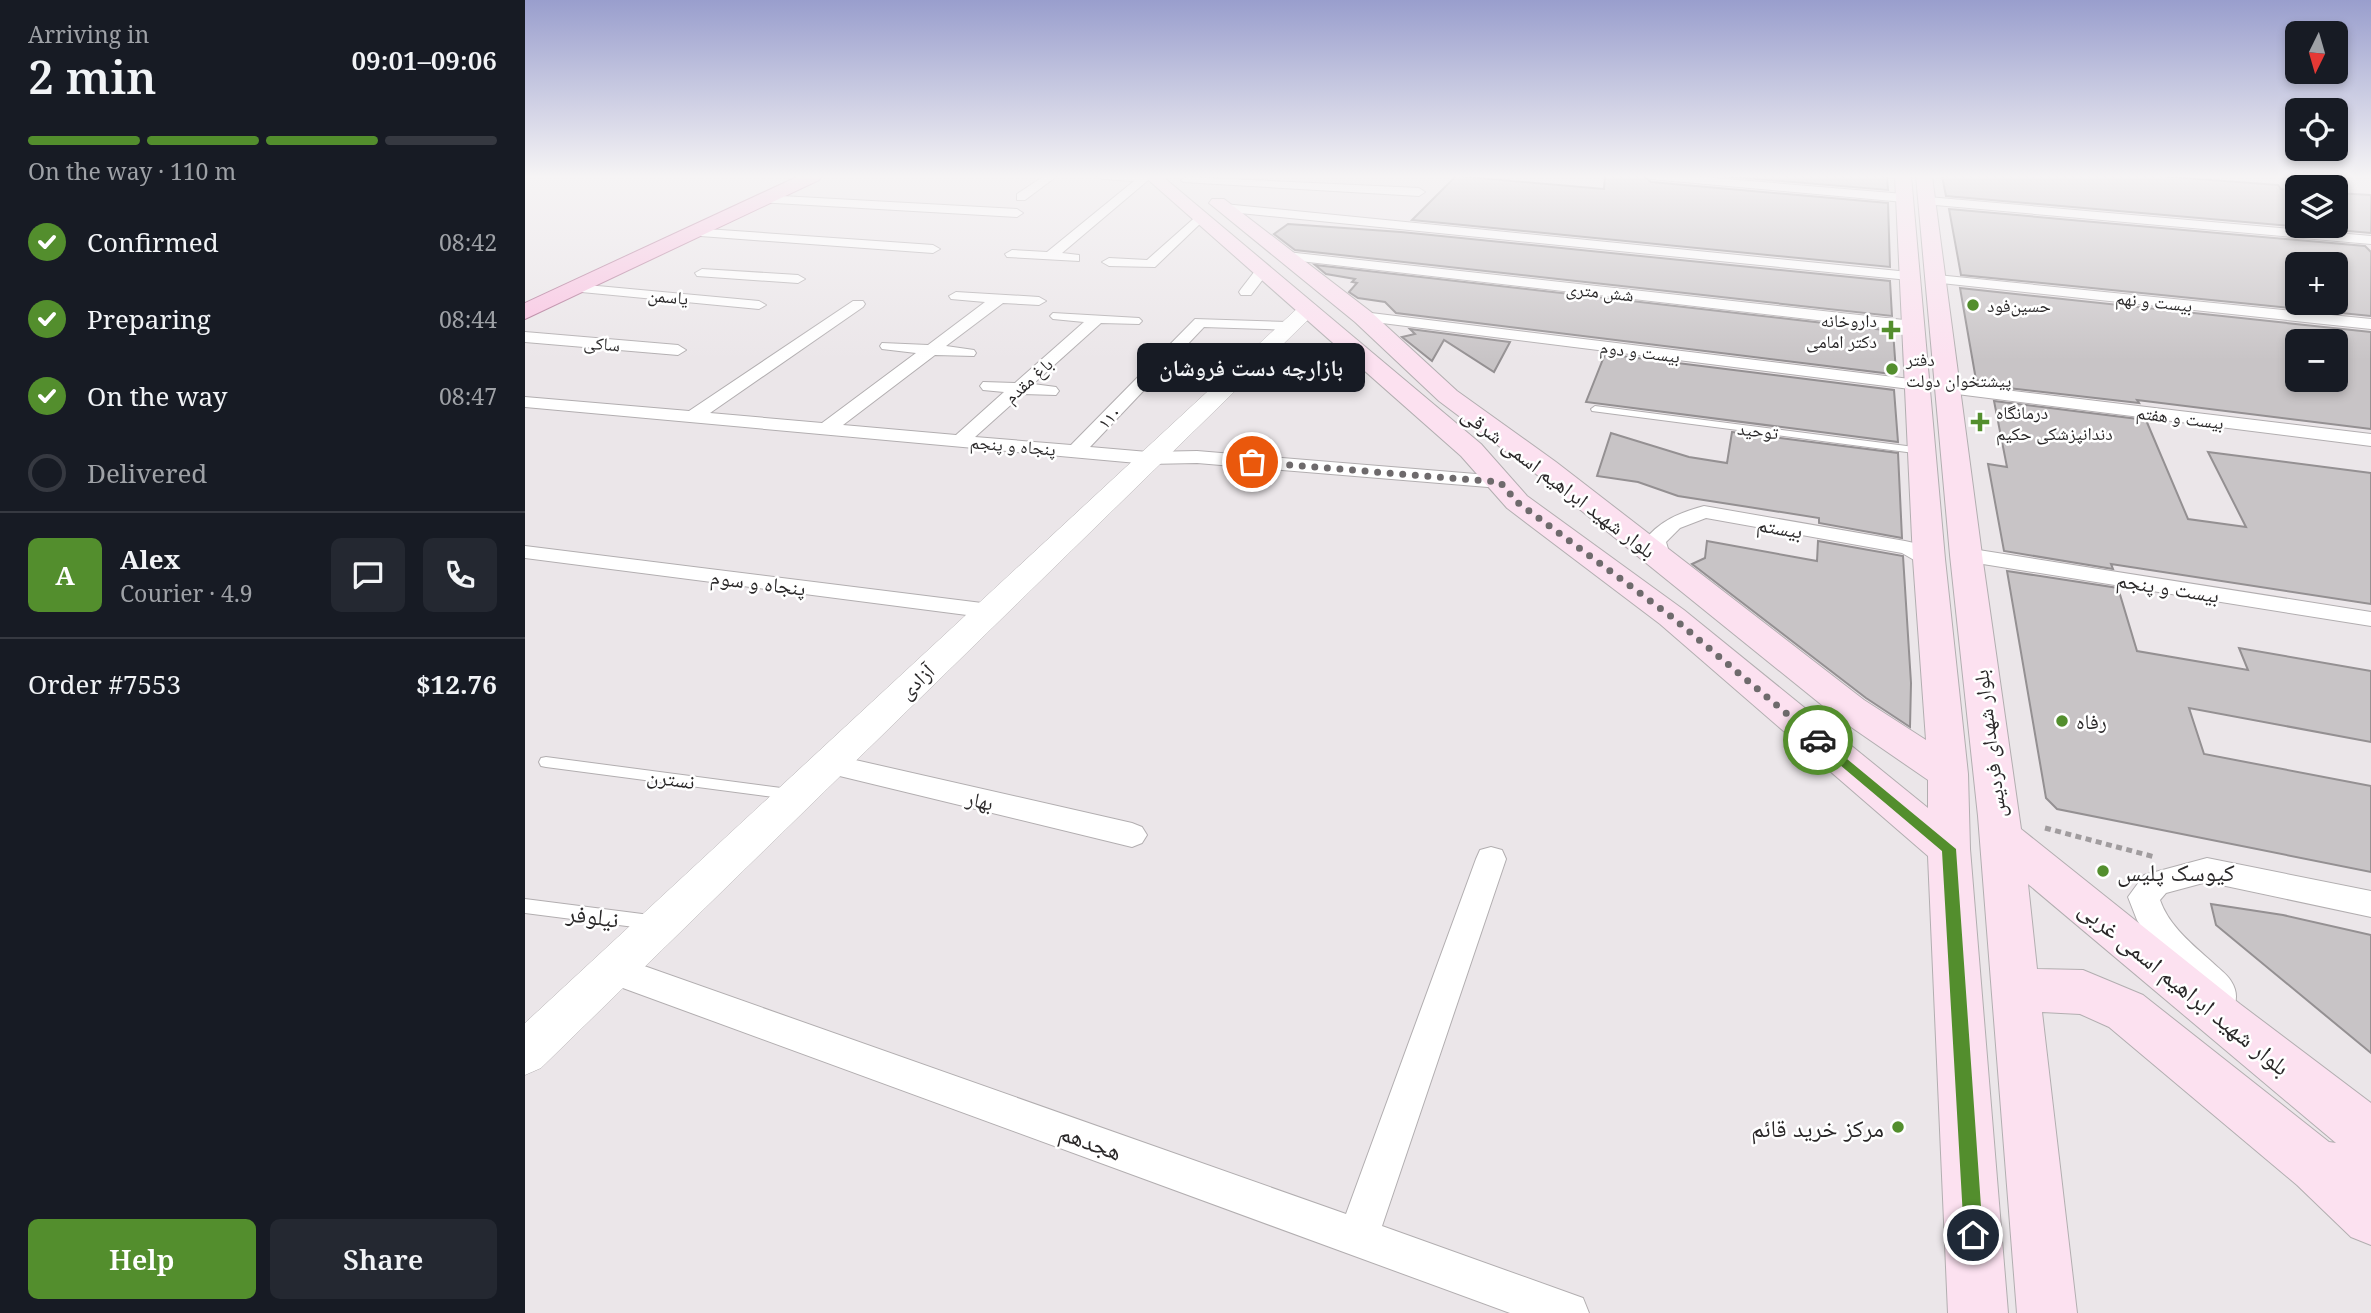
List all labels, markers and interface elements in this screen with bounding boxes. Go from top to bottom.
text: Arriving in [28,18,149,50]
north arrow [2285,21,2349,84]
map controls [2285,21,2348,392]
text: 09:01–09:06 [351,42,497,78]
text: 2 min [28,45,156,107]
button: locate [2285,98,2348,161]
text: On the way · 110 m [28,155,236,187]
button: layers [2285,175,2348,238]
icon: check [28,223,66,261]
text: Confirmed [87,224,219,260]
text: 08:42 [439,226,497,258]
button: + [2285,252,2348,315]
street label: شش متری [1565,276,1635,306]
street label: یاسمن [647,282,689,310]
street label: بیست و نهم [2114,285,2194,318]
place label: حسین‌فود [1987,293,2051,317]
marker: حسین‌فود [1965,297,1981,313]
icon: check [28,300,66,338]
text: Preparing [87,301,211,337]
text: 08:44 [439,303,497,335]
place label: داروخانه دکتر امامی [1806,308,1877,353]
marker: داروخانه دکتر امامی [1883,322,1899,338]
street label: ساکی [583,329,621,357]
button: − [2285,329,2348,392]
street label: بیست و دوم [1598,334,1681,369]
callout: بازارچه دست فروشان [1138,343,1366,392]
place label: دفتر پیشتخوان دولت [1905,347,2011,392]
text: بازارچه دست فروشان [1159,351,1343,383]
street label: باغ مقدم [999,352,1058,409]
marker: دفتر پیشتخوان دولت [1884,361,1900,377]
icon: check [28,377,66,415]
text: On the way [87,378,227,414]
text: 08:47 [439,380,497,412]
street label: ۱۱۰ [1092,400,1126,434]
street label: بلوار شهید ابراهیم اسمی شرقی [1456,400,1662,565]
place label: درمانگاه دندانپزشکی حکیم [1996,400,2113,446]
street label: بیست و هفتم [2135,400,2225,435]
marker: درمانگاه دندانپزشکی حکیم [1970,412,1990,432]
street label: توحید [1736,416,1780,444]
street label: پنجاه و پنجم [969,429,1057,462]
pin [1222,432,1282,492]
icon: bag [1233,443,1271,481]
text: Delivered [87,455,207,491]
street label: بیستم [1755,509,1805,546]
button: chat [331,538,405,612]
button: phone [423,538,497,612]
text: Alex [120,541,180,577]
text: A [55,557,75,593]
street label: پنجاه و سوم [709,562,807,603]
street label: بیست و پنجم [2115,565,2221,610]
text: Courier · 4.9 [120,577,253,609]
street label: آزادی [892,657,941,705]
text: Order #7553 [28,666,181,702]
text: $12.76 [416,666,497,702]
street label: بلوار شهدای فردیس [1966,668,2012,820]
courier [1783,705,1853,775]
place label: رفاه [2076,707,2107,735]
marker: رفاه [2054,713,2070,729]
icon: car [1799,721,1837,759]
street label: نسترن [645,761,697,795]
street label: بهار [963,783,996,817]
place label: کیوسک پلیس [2117,855,2235,888]
marker: کیوسک پلیس [2095,863,2111,879]
street label: بلوار شهید ابراهیم اسمی غربی [2072,892,2297,1083]
street label: نیلوفر [564,895,621,935]
place label: مرکز خرید قائم [1751,1111,1884,1145]
street label: هجدهم [1055,1114,1127,1168]
marker: مرکز خرید قائم [1890,1119,1906,1135]
pin [1943,1205,2003,1265]
icon: home [1954,1216,1992,1254]
button: Help [28,1219,256,1299]
button: Share [270,1219,497,1299]

